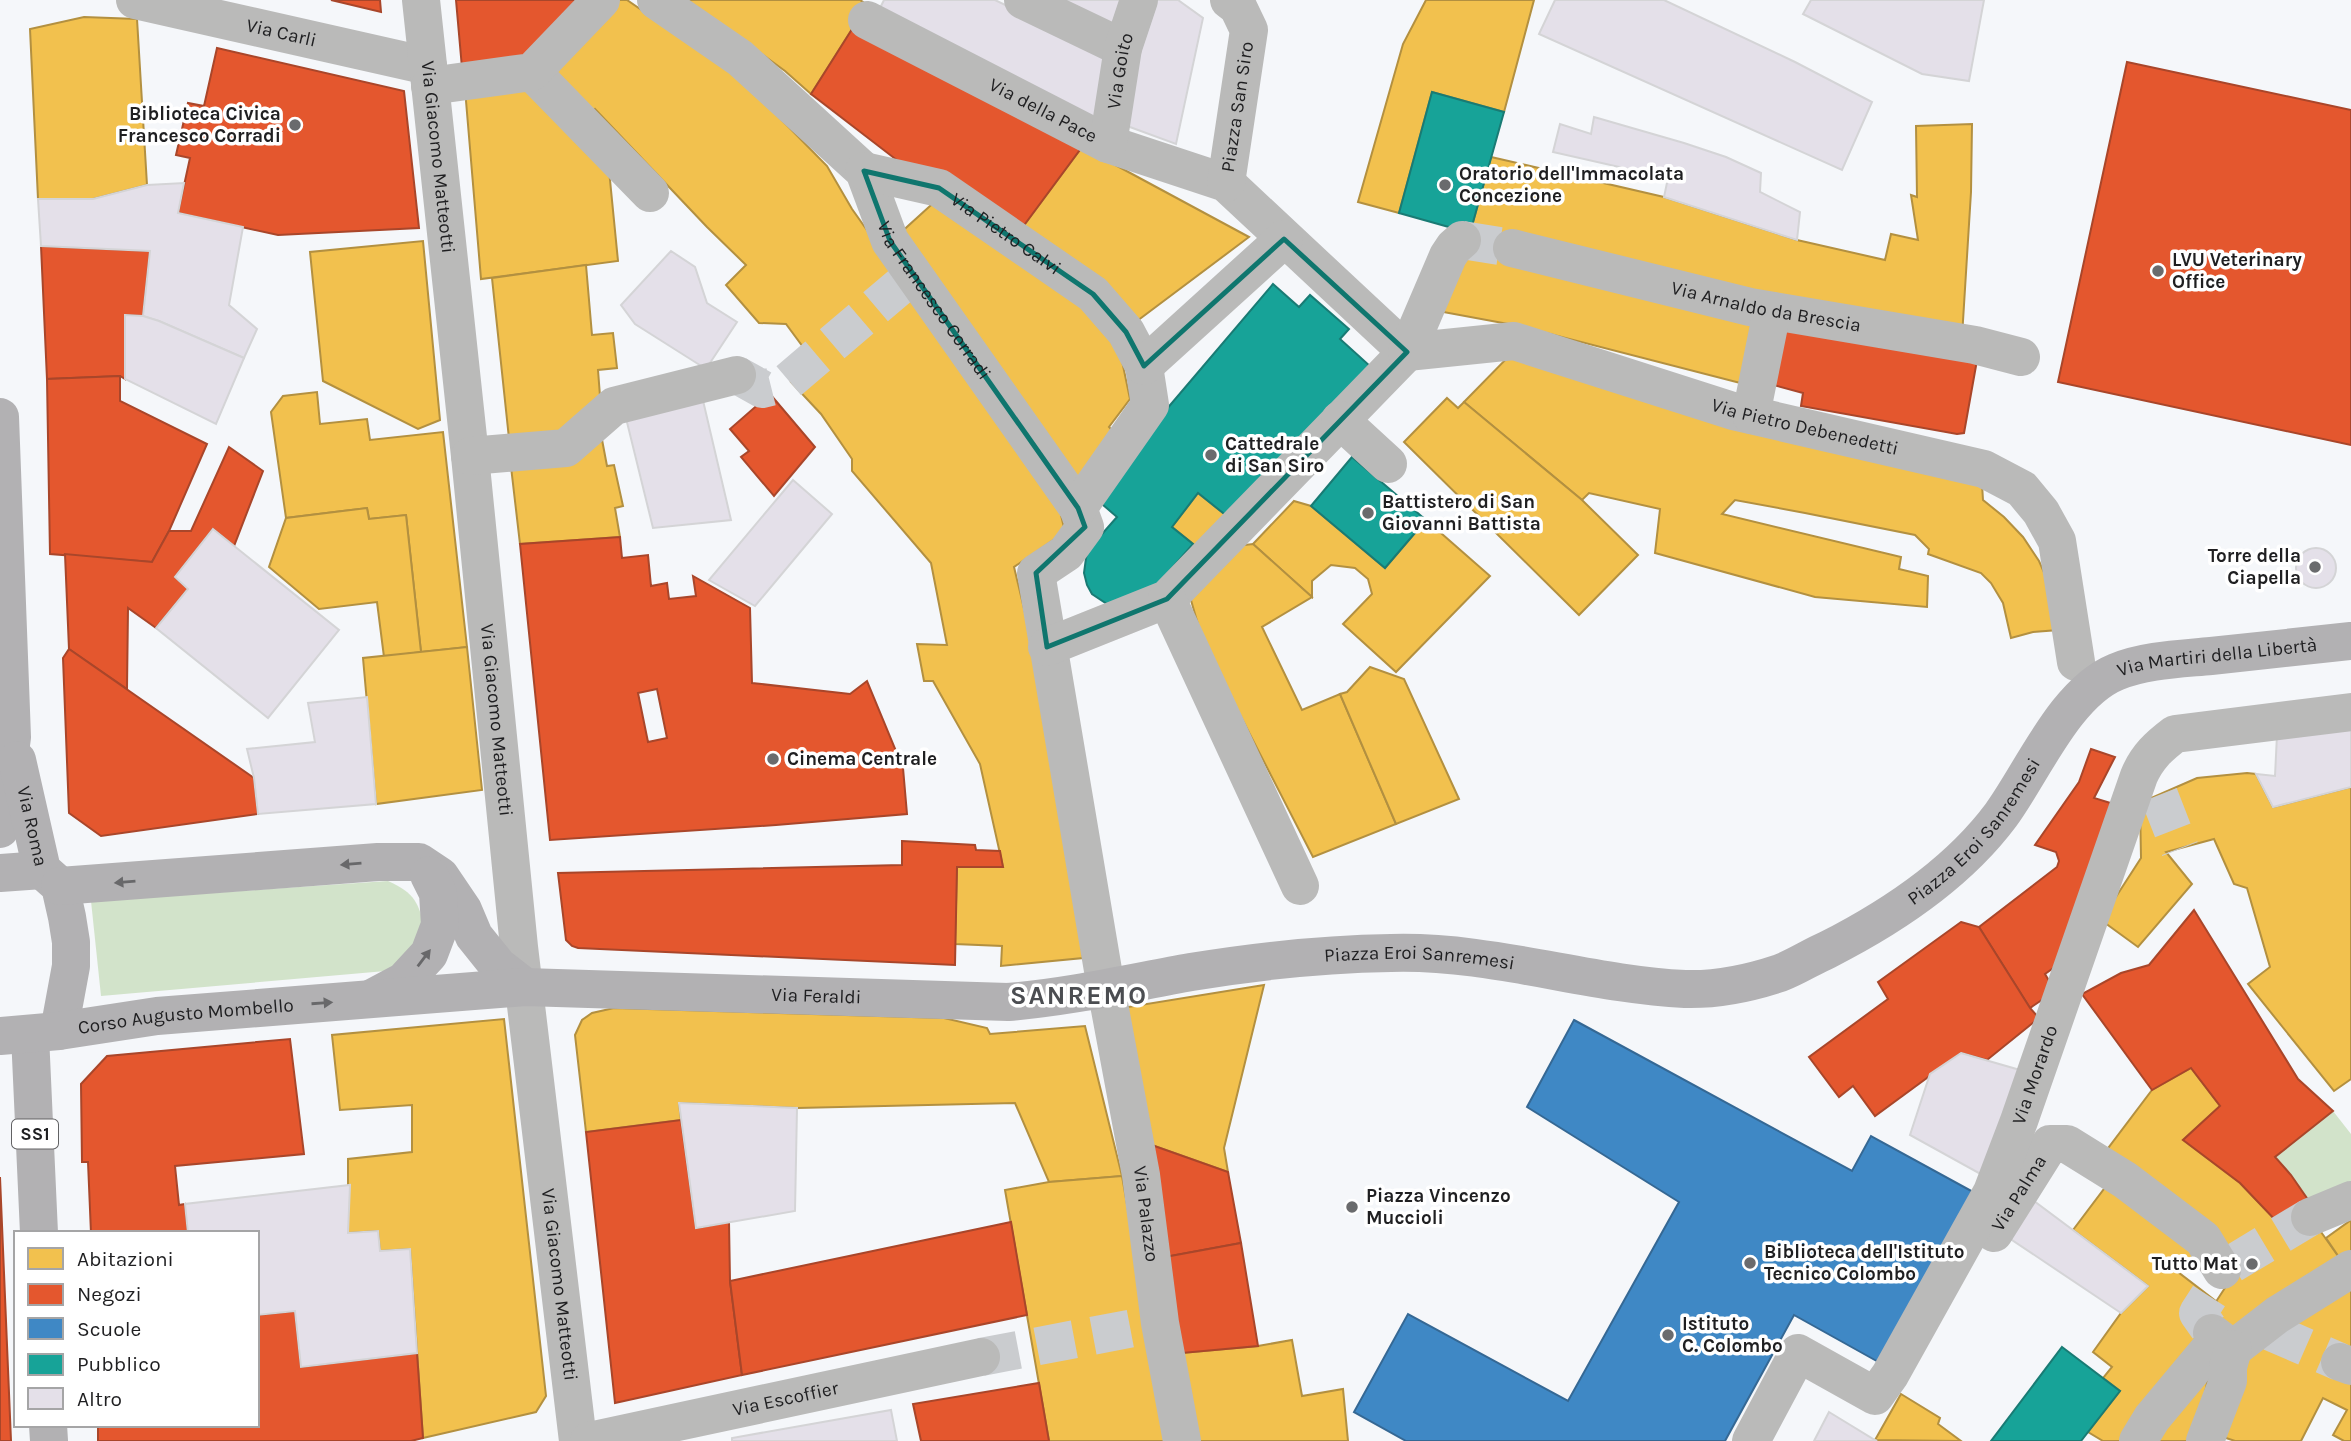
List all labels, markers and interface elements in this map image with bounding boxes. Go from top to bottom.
street label: Via Carli [244,14,319,52]
street label: Via Goito [1103,30,1138,111]
street label: Piazza San Siro [1217,40,1258,174]
street label: Via Giacomo Matteotti [417,60,459,255]
street label: Via della Pace [985,74,1101,148]
place label: Biblioteca Civica Francesco Corradi [118,103,281,147]
marker: Biblioteca Civica Francesco Corradi [287,117,303,133]
place label: Oratorio dell'Immacolata Concezione [1459,163,1684,207]
marker: Oratorio dell'Immacolata Concezione [1437,177,1453,193]
street label: Via Pietro Calvi [946,188,1065,280]
street label: Via Francesco Corradi [873,218,995,384]
place label: LVU Veterinary Office [2172,249,2302,293]
marker: LVU Veterinary Office [2150,263,2166,279]
street label: Via Arnaldo da Brescia [1669,277,1863,337]
street label: Via Pietro Debenedetti [1708,394,1901,460]
place label: Cattedrale di San Siro [1225,433,1324,477]
marker: Cattedrale di San Siro [1203,447,1219,463]
place label: Battistero di San Giovanni Battista [1382,491,1541,535]
marker: Battistero di San Giovanni Battista [1360,505,1376,521]
place label: Torre della Ciapella [2208,545,2301,589]
marker: Torre della Ciapella [2307,559,2323,575]
street label: Via Giacomo Matteotti [476,623,517,818]
street label: Via Martiri della Libertà [2114,634,2318,682]
place label: Cinema Centrale [787,748,937,770]
marker: Cinema Centrale [765,751,781,767]
street label: Piazza Eroi Sanremesi [1903,754,2045,910]
street label: Via Roma [12,784,52,869]
one-way arrow [340,859,362,870]
one-way arrow [113,877,135,888]
street label: Piazza Eroi Sanremesi [1323,942,1516,975]
one-way arrow [416,949,430,967]
district label: SANREMO [1010,980,1148,1011]
street label: Via Feraldi [771,984,862,1008]
street label: Corso Augusto Mombello [76,994,295,1039]
one-way arrow [311,997,333,1008]
street label: Via Morardo [2008,1022,2062,1128]
road number: SS1 [12,1120,58,1148]
street label: Via Palma [1987,1151,2051,1235]
street label: Via Palazzo [1129,1164,1163,1263]
place label: Piazza Vincenzo Muccioli [1366,1185,1511,1229]
street label: Via Giacomo Matteotti [537,1187,582,1382]
marker: Piazza Vincenzo Muccioli [1344,1199,1360,1215]
legend [14,1231,259,1427]
place label: Biblioteca dell'Istituto Tecnico Colombo [1764,1241,1964,1285]
text: Abitazioni [77,1247,174,1271]
place label: Tutto Mat [2152,1253,2238,1275]
marker: Biblioteca dell'Istituto Tecnico Colombo [1742,1255,1758,1271]
marker: Tutto Mat [2244,1256,2260,1272]
text: Negozi [77,1282,142,1306]
place label: Istituto C. Colombo [1682,1313,1783,1357]
text: Scuole [77,1317,141,1341]
marker: Istituto C. Colombo [1660,1327,1676,1343]
text: Pubblico [77,1352,161,1376]
street label: Via Escoffier [731,1377,841,1421]
text: Altro [77,1387,122,1411]

